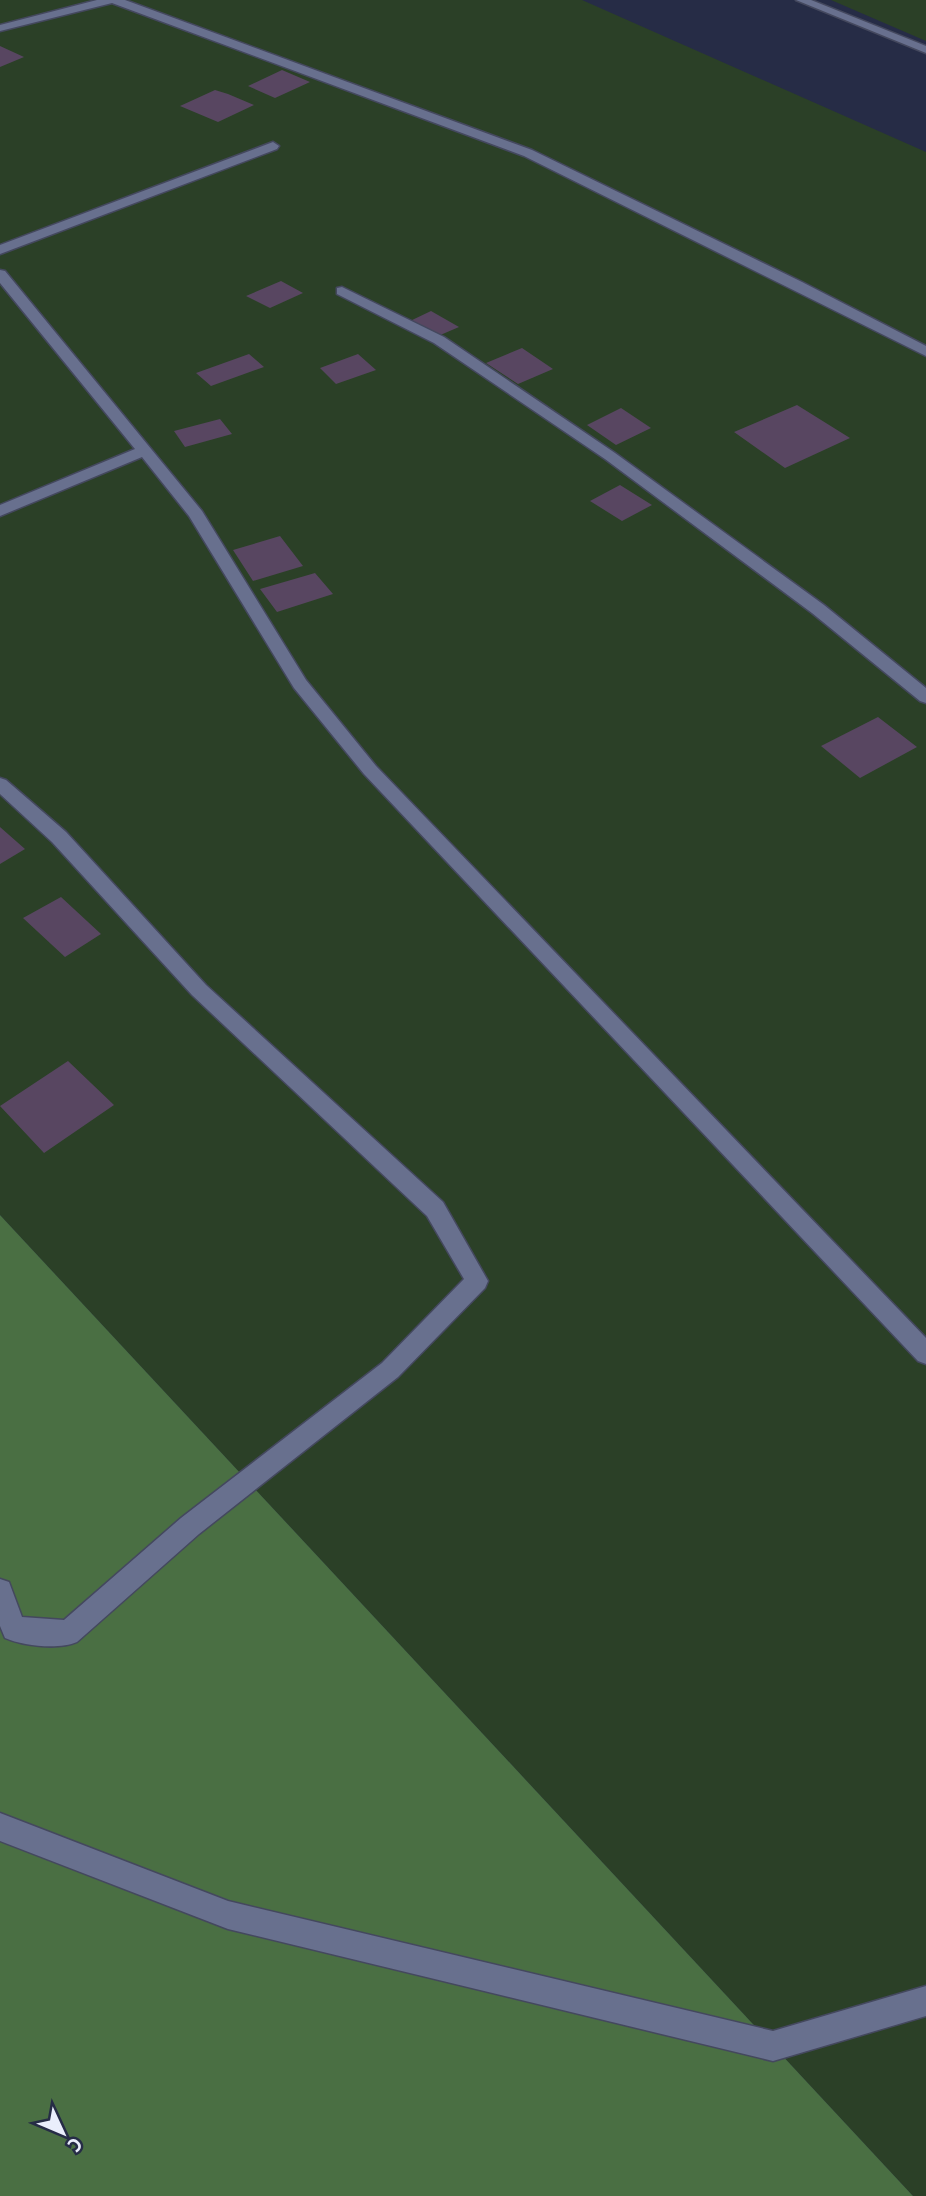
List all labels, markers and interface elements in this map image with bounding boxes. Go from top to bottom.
north arrow [28,2098,98,2168]
text: С [63,2133,88,2157]

